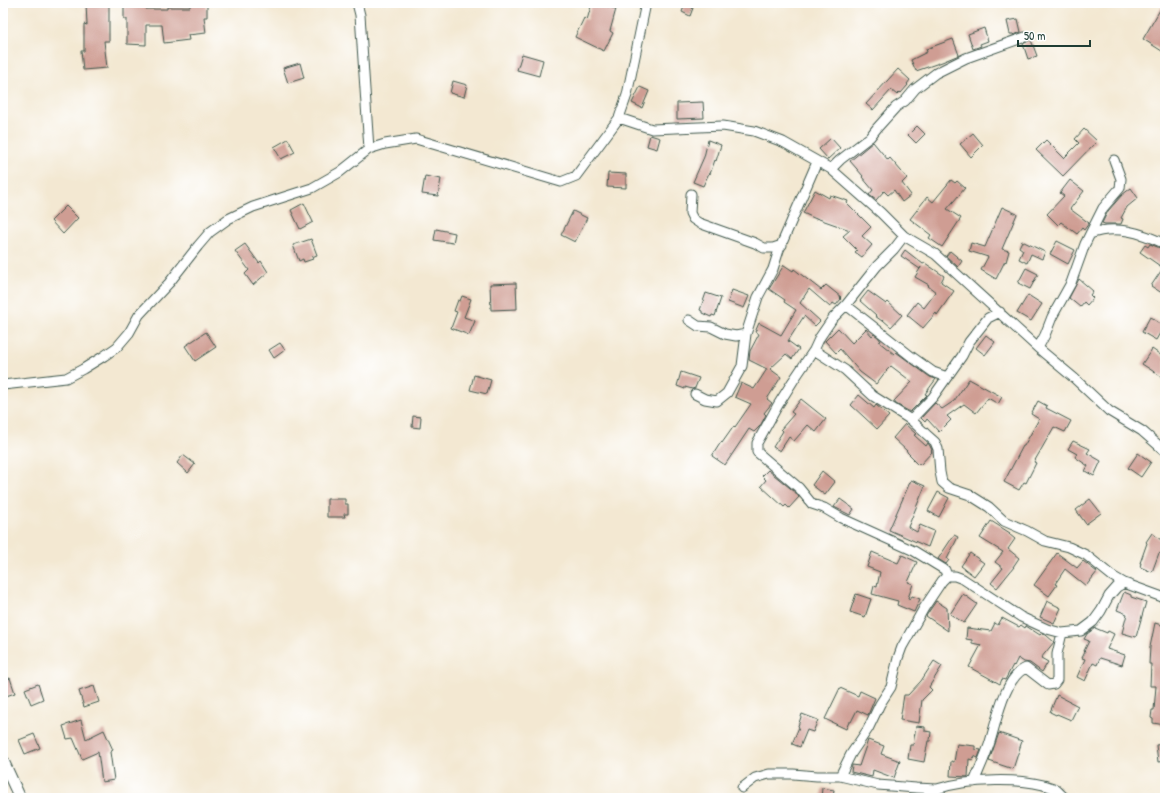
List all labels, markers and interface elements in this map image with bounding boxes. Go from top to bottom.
scale bar [1018,22,1090,48]
text: 50 m [1024,27,1045,44]

